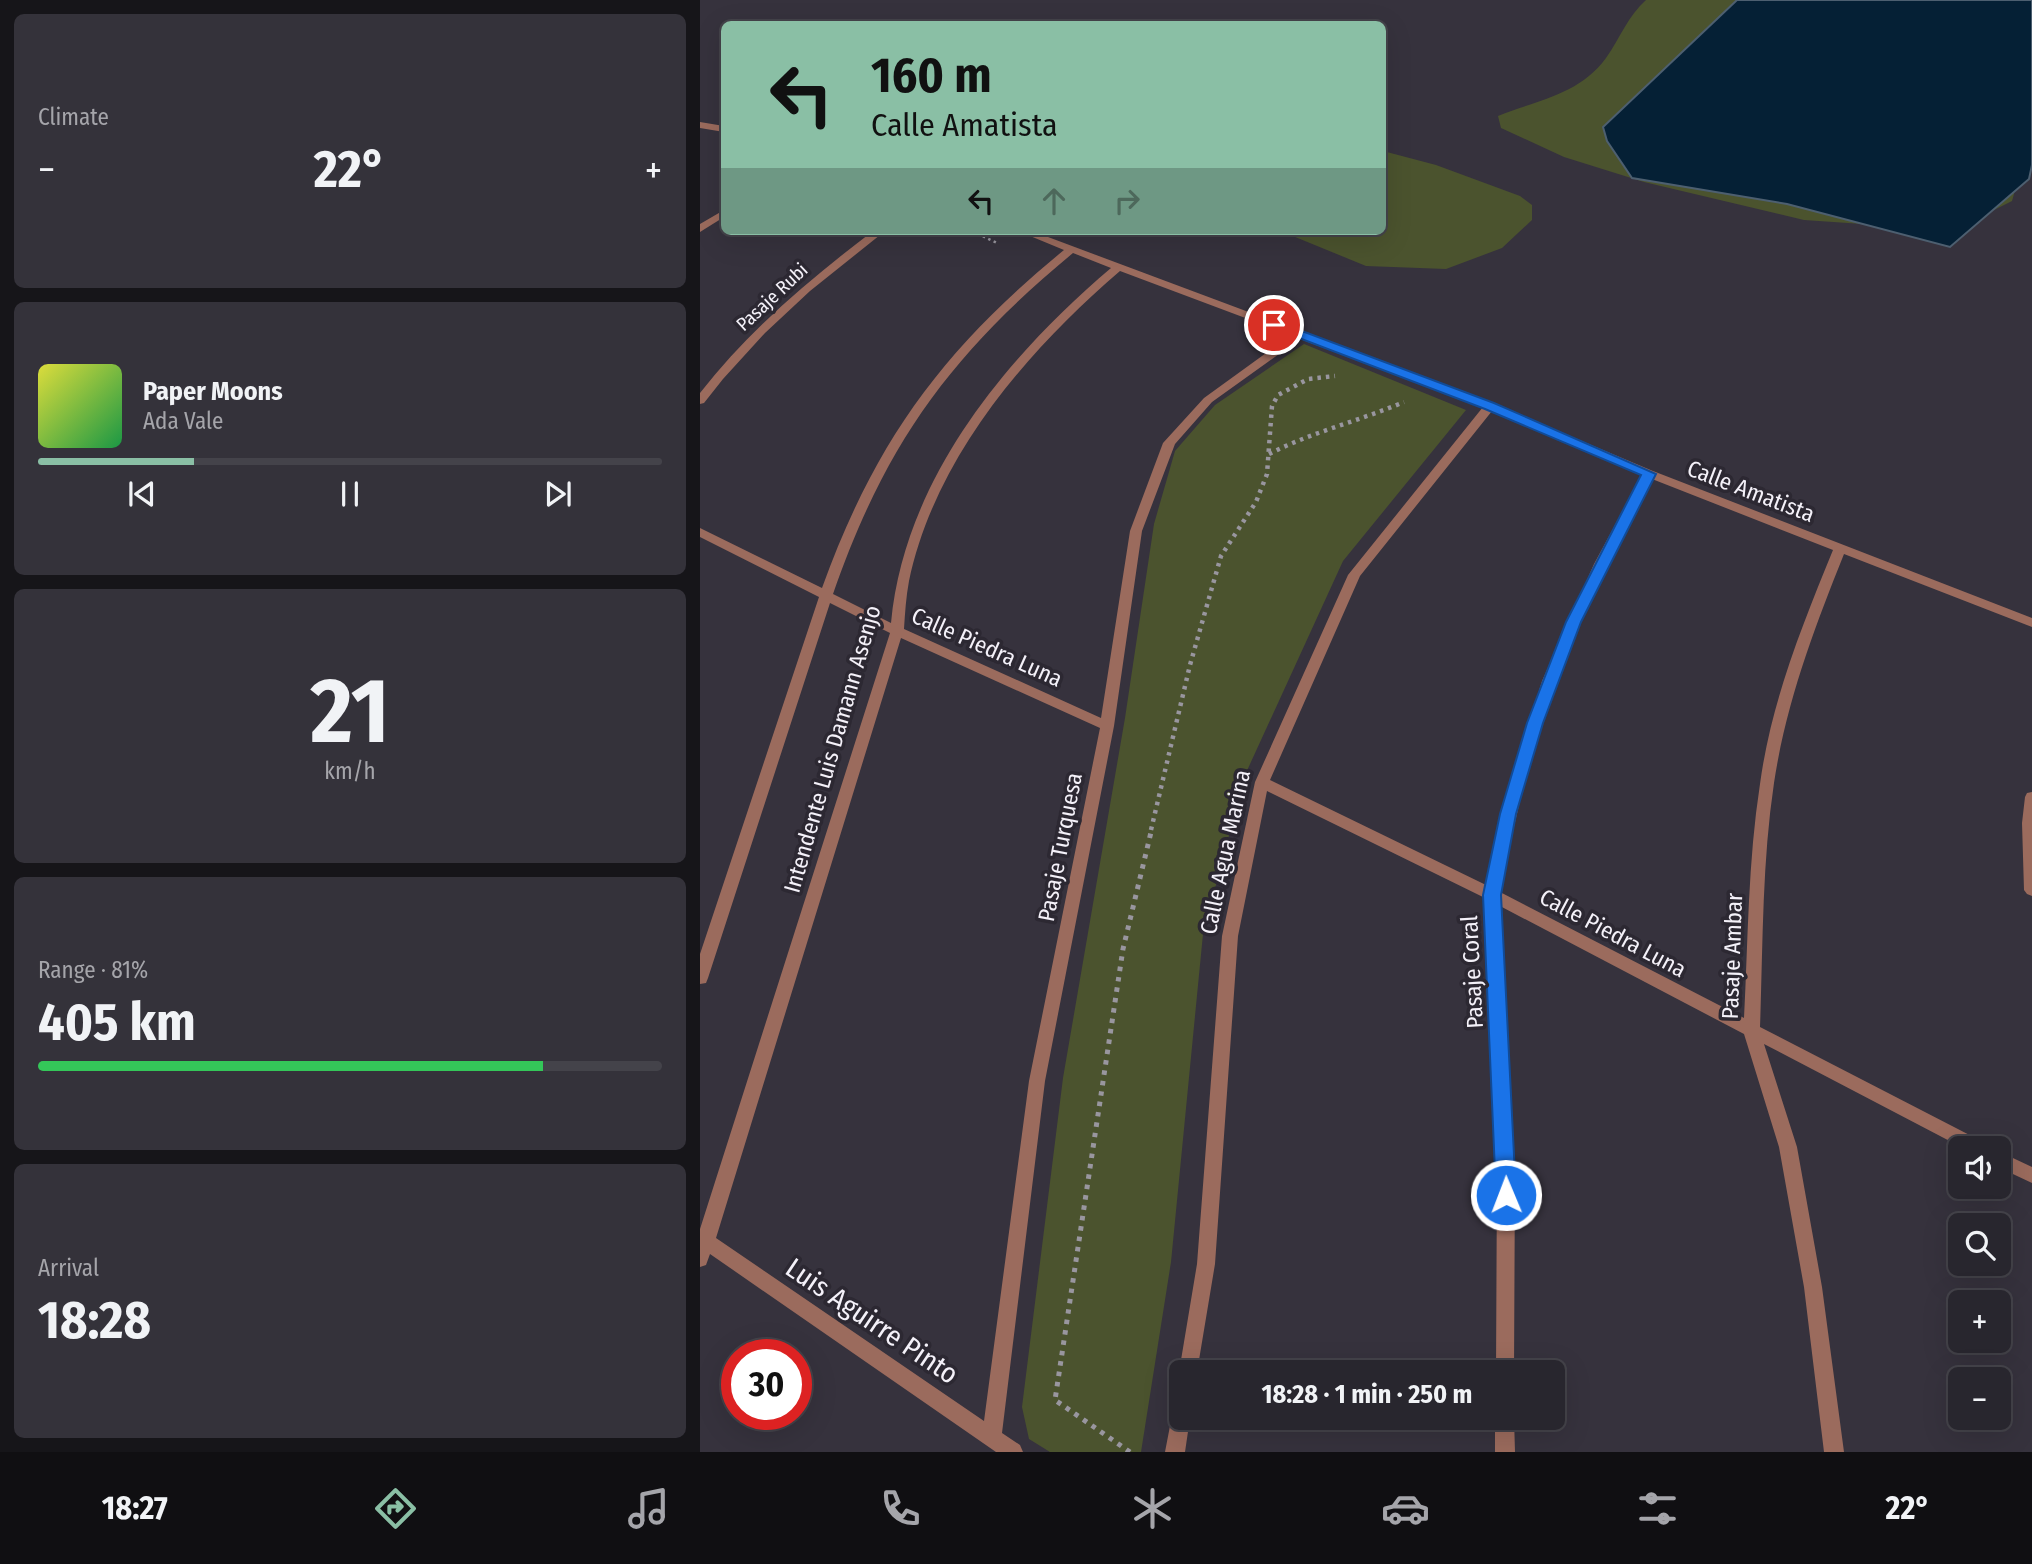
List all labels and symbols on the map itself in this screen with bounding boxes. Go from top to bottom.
street label: Pasaje Rubi [732,258,812,336]
pin [1244,295,1304,355]
street label: Calle Amatista [1683,454,1819,528]
street label: Calle Piedra Luna [907,601,1067,693]
street label: Intendente Luis Damann Asenjo [778,602,886,896]
street label: Calle Agua Marina [1194,767,1256,937]
street label: Pasaje Turquesa [1032,770,1088,924]
street label: Calle Piedra Luna [1535,883,1691,983]
street label: Pasaje Ambar [1716,892,1748,1020]
street label: Pasaje Coral [1455,915,1489,1029]
position arrow [1469,1158,1543,1232]
street label: Luis Aguirre Pinto [780,1251,964,1391]
speed limit sign: 30 [721,1339,812,1430]

